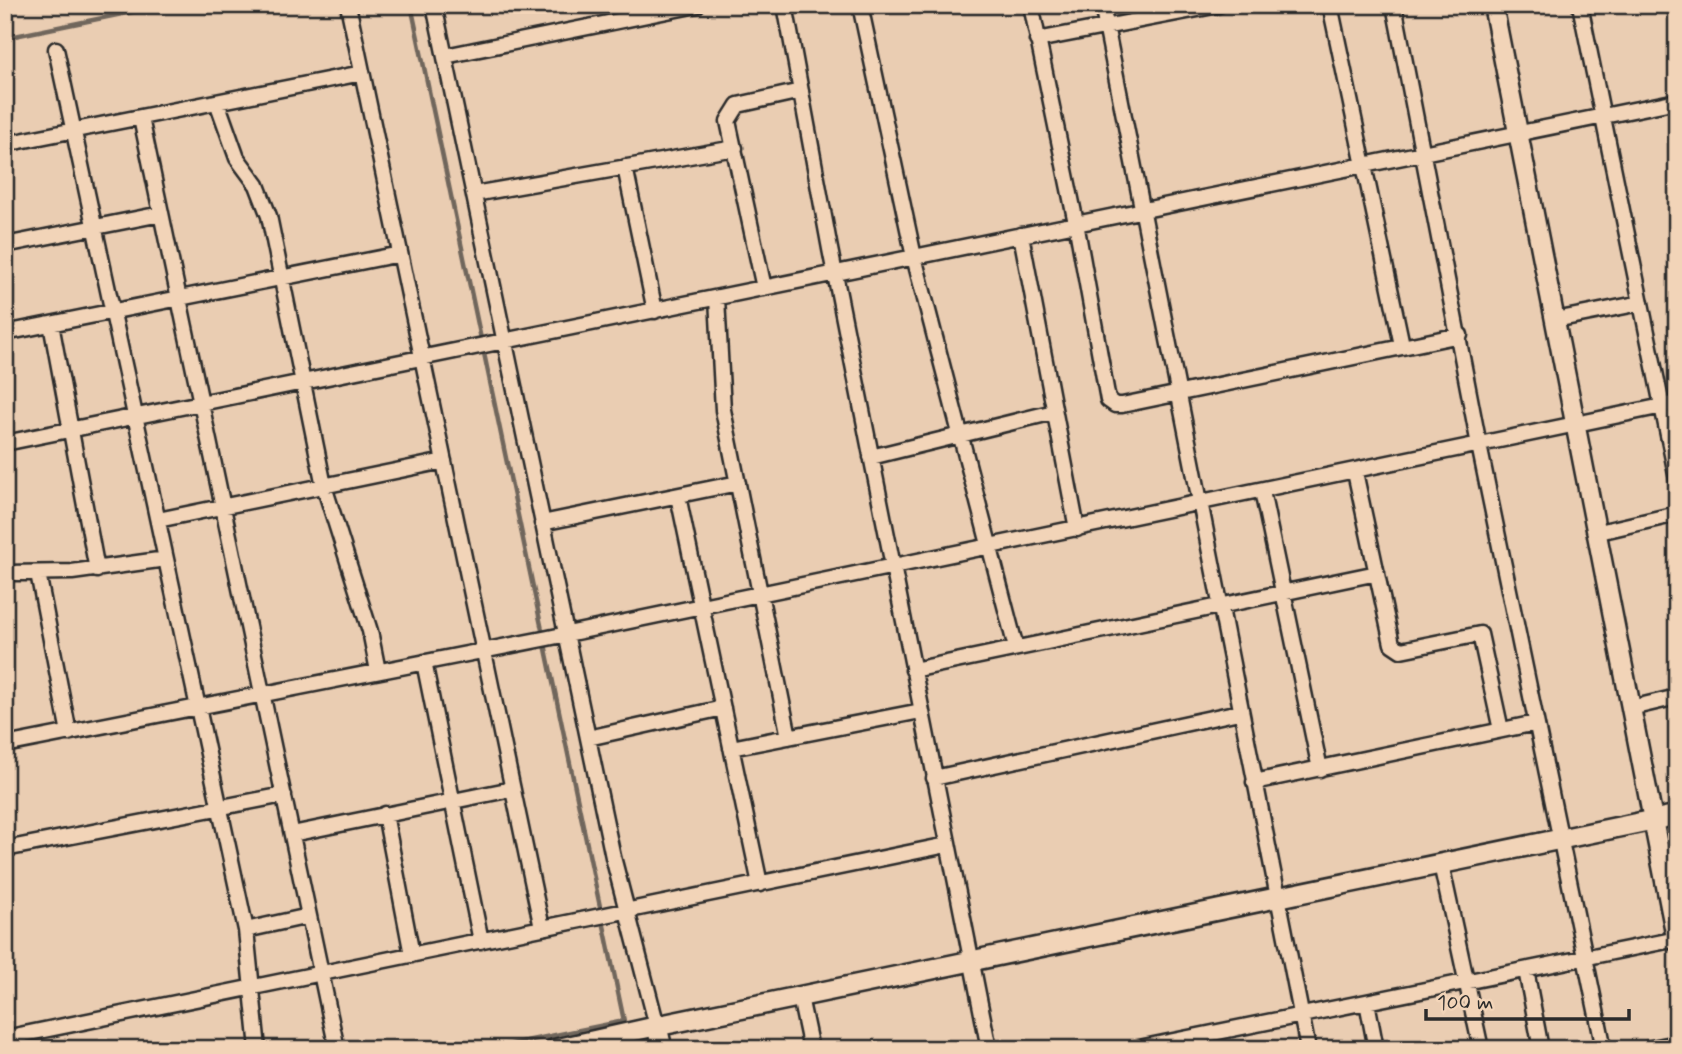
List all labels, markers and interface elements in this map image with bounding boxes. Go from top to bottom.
scale bar [1426,977,1630,1021]
text: 100 m [1437,989,1493,1017]

